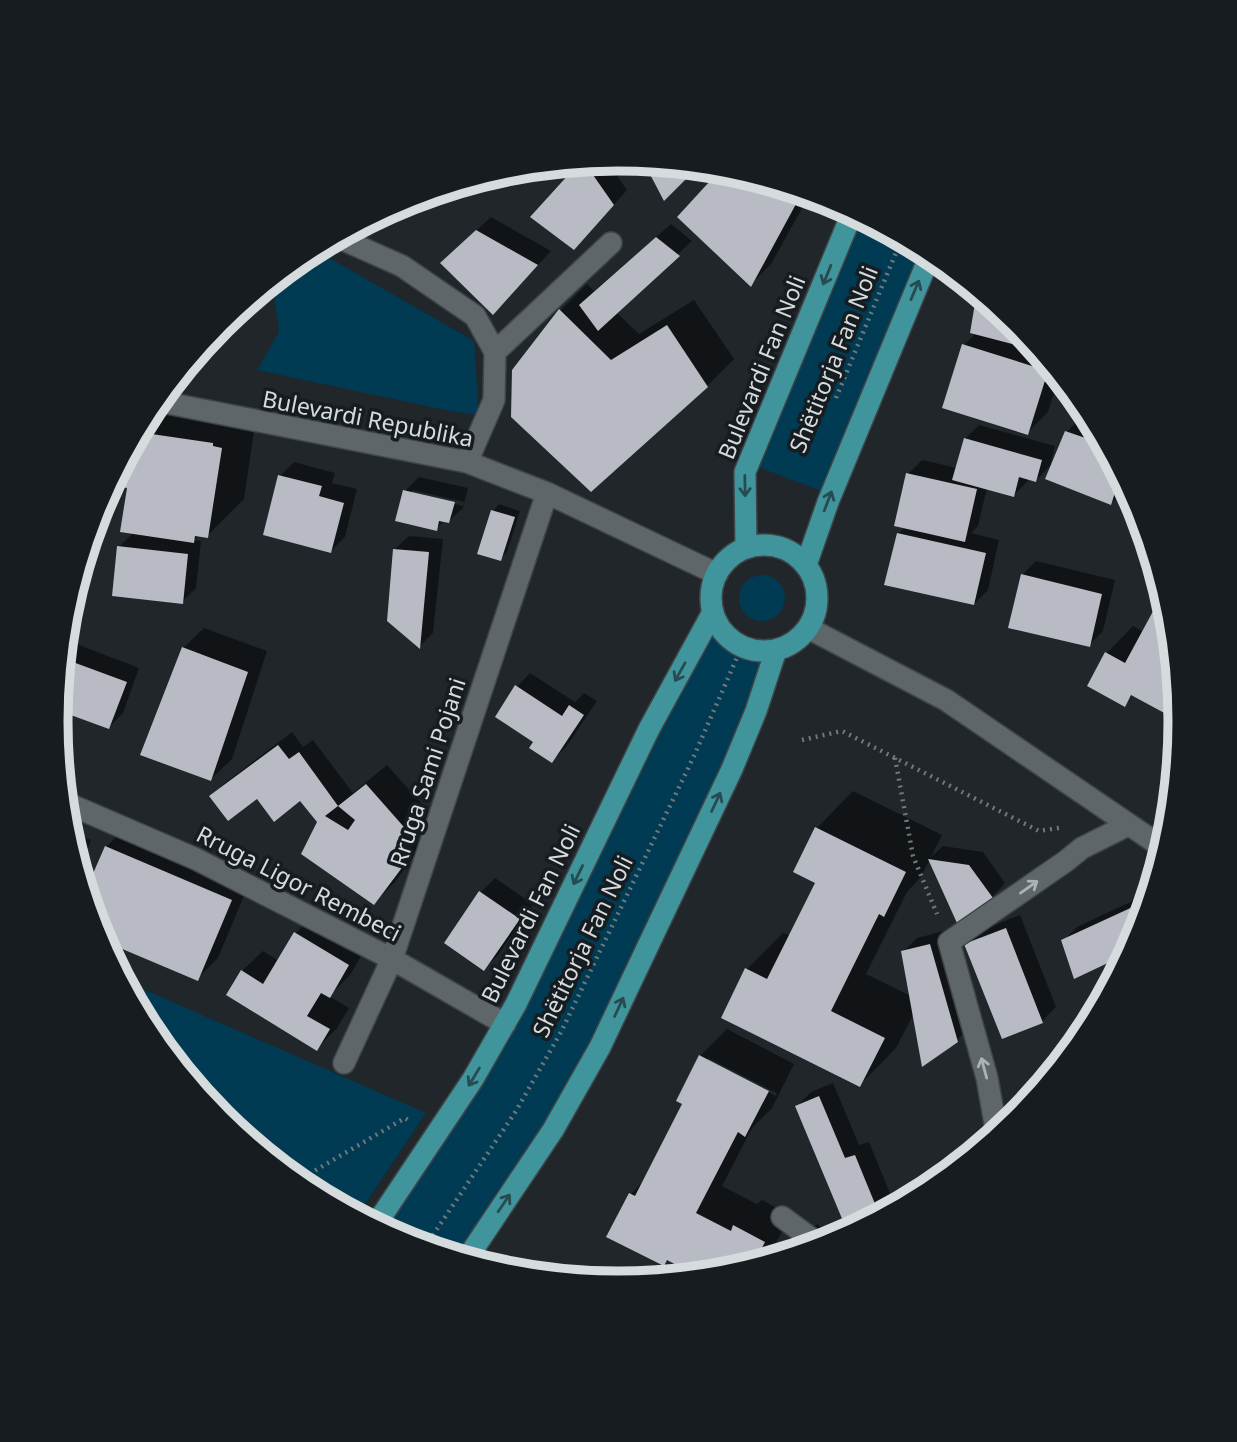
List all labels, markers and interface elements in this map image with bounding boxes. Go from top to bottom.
street label: Shëtitorja Fan Noli [781,261,885,457]
one-way arrow [819,263,832,285]
street label: Bulevardi Fan Noli [710,270,812,464]
one-way arrow [910,280,923,302]
street label: Bulevardi Republika [260,382,476,454]
one-way arrow [739,474,752,497]
one-way arrow [823,490,836,512]
one-way arrow [673,661,686,682]
street label: Rruga Sami Pojani [381,673,473,871]
one-way arrow [710,792,724,813]
street label: Rruga Ligor Rembeci [191,818,407,948]
street label: Bulevardi Fan Noli [473,818,587,1008]
street label: Shëtitorja Fan Noli [524,850,640,1042]
one-way arrow [571,864,584,885]
one-way arrow [1019,880,1038,894]
one-way arrow [613,997,626,1018]
one-way arrow [976,1057,989,1079]
one-way arrow [466,1067,480,1087]
one-way arrow [497,1194,511,1213]

